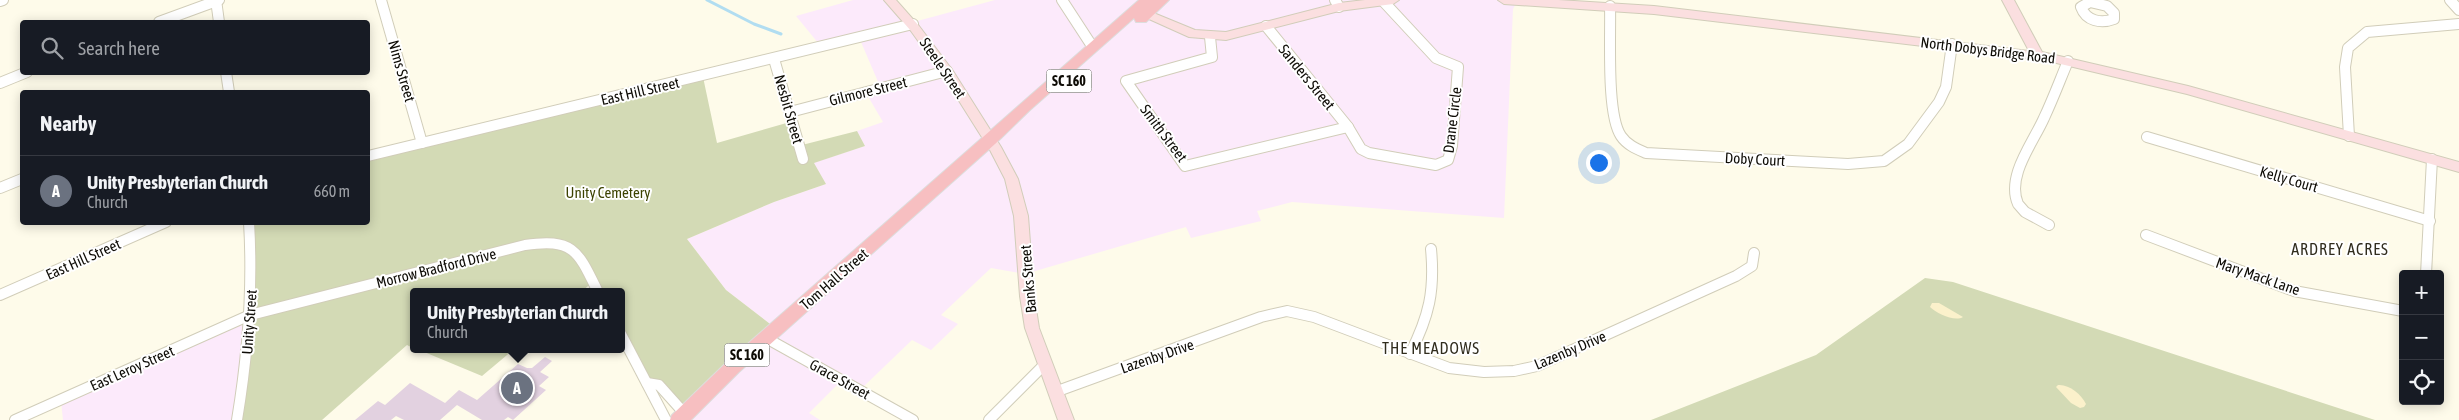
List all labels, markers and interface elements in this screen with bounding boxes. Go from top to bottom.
search box [20,20,370,75]
street label: North Dobys Bridge Road [1920,33,2056,67]
icon: search [38,34,66,62]
street label: Steele Street [916,34,970,102]
text: Search here [78,37,160,59]
street label: Nims Street [385,38,419,104]
street label: Sanders Street [1275,41,1339,113]
road number: SC 160 [1046,70,1092,92]
street label: Nesbit Street [771,73,807,145]
street label: Gilmore Street [827,73,909,109]
street label: East Hill Street [599,74,681,108]
street label: Drane Circle [1440,86,1465,154]
street label: Smith Street [1137,101,1191,165]
text: Nearby [40,111,96,135]
street label: Doby Court [1724,149,1786,169]
your location [1586,150,1612,176]
street label: Kelly Court [2258,163,2320,195]
text: Unity Presbyterian Church [87,171,268,193]
text: A [52,182,60,200]
text: 660 m [314,182,350,200]
park label: Unity Cemetery [566,184,650,201]
text: Church [87,193,128,211]
street label: East Hill Street [43,235,123,283]
district label: ARDREY ACRES [2291,240,2389,258]
street label: Banks Street [1017,244,1039,314]
street label: Morrow Bradford Drive [374,245,498,291]
street label: Tom Hall Street [797,245,871,313]
street label: Mary Mack Lane [2214,254,2302,298]
map controls [2399,270,2444,405]
button: + [2399,270,2444,315]
popup [410,288,625,353]
street label: Unity Street [238,289,260,355]
text: Unity Presbyterian Church [427,301,608,323]
button: − [2399,315,2444,360]
text: Church [427,323,468,341]
street label: Lazenby Drive [1531,327,1609,373]
street label: Lazenby Drive [1118,335,1196,376]
district label: THE MEADOWS [1382,339,1480,357]
street label: East Leroy Street [87,342,177,394]
road number: SC 160 [724,344,770,366]
street label: Grace Street [807,355,873,403]
button: locate [2399,360,2444,405]
pin: A [501,369,533,407]

